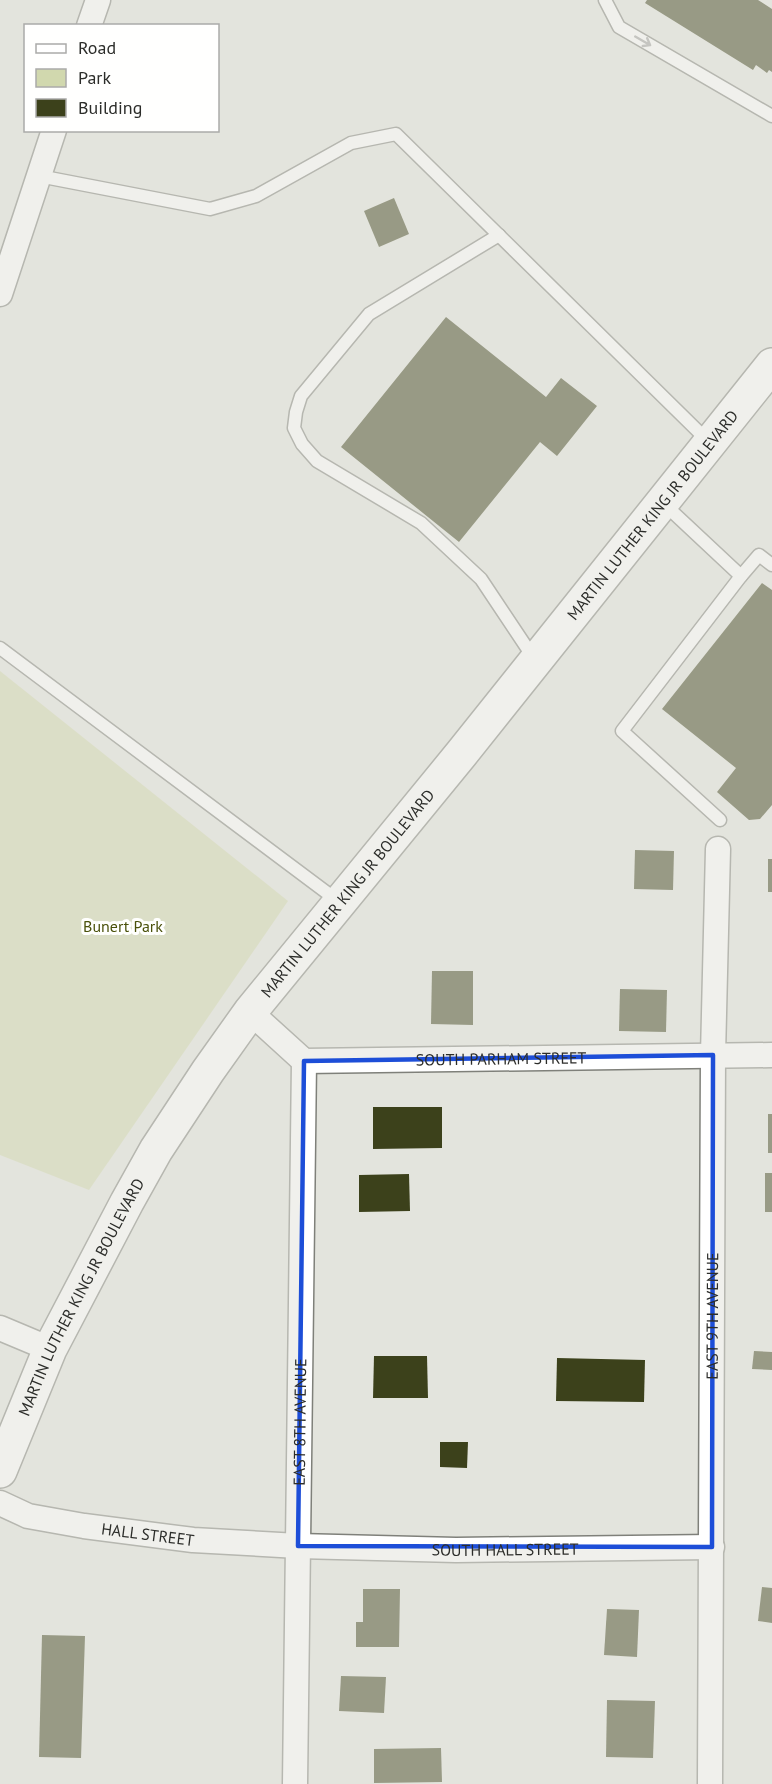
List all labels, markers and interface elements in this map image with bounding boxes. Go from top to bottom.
legend [24,24,219,132]
one-way arrow [634,35,651,47]
text: Road [78,36,116,59]
text: Park [78,66,111,89]
text: Building [78,96,142,119]
street label: MARTIN LUTHER KING JR BOULEVARD [562,406,742,624]
street label: MARTIN LUTHER KING JR BOULEVARD [256,785,438,1001]
park label: Bunert Park [83,916,163,936]
street label: SOUTH PARHAM STREET [416,1047,587,1070]
street label: MARTIN LUTHER KING JR BOULEVARD [14,1175,148,1419]
street label: EAST 9TH AVENUE [702,1252,722,1380]
street label: EAST 8TH AVENUE [289,1358,310,1486]
street label: HALL STREET [100,1518,195,1550]
street label: SOUTH HALL STREET [431,1539,579,1560]

